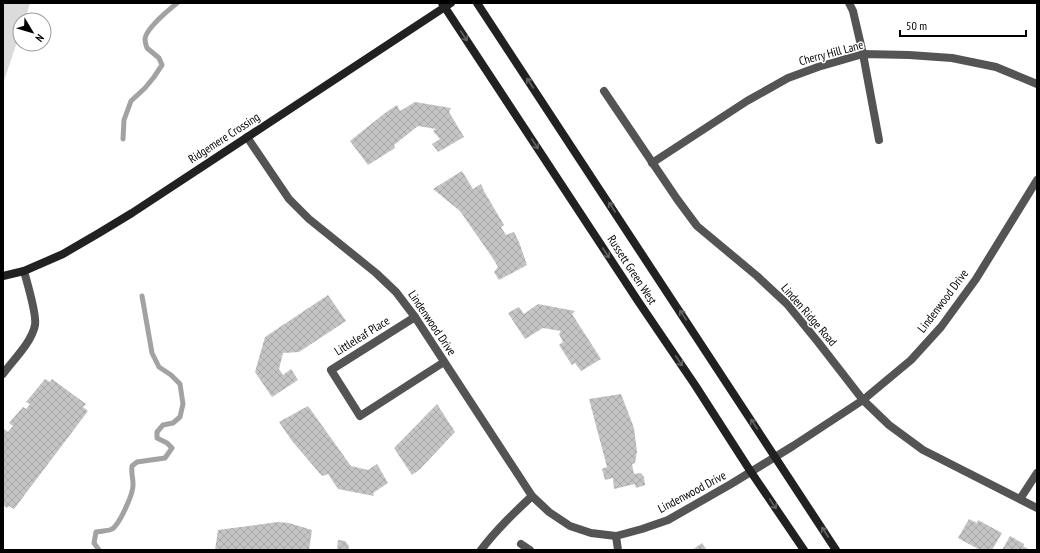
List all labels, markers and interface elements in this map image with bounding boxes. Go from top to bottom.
north arrow [12,12,52,52]
scale bar [900,12,1026,38]
text: 50 m [906,18,927,33]
one-way arrow [460,30,468,41]
text: N [33,32,47,45]
street label: Cherry Hill Lane [797,37,865,68]
one-way arrow [526,78,535,89]
street label: Ridgemere Crossing [185,109,262,166]
one-way arrow [531,138,539,149]
one-way arrow [607,201,616,212]
street label: Russett Green West [604,232,661,308]
one-way arrow [603,247,611,259]
street label: Lindenwood Drive [914,266,971,335]
street label: Linden Ridge Road [778,280,840,349]
street label: Lindenwood Drive [405,287,460,358]
one-way arrow [679,310,687,321]
street label: Littleleaf Place [331,313,392,358]
one-way arrow [675,355,683,366]
one-way arrow [750,419,758,430]
street label: Lindenwood Drive [655,467,728,516]
one-way arrow [769,498,777,509]
one-way arrow [821,527,829,538]

